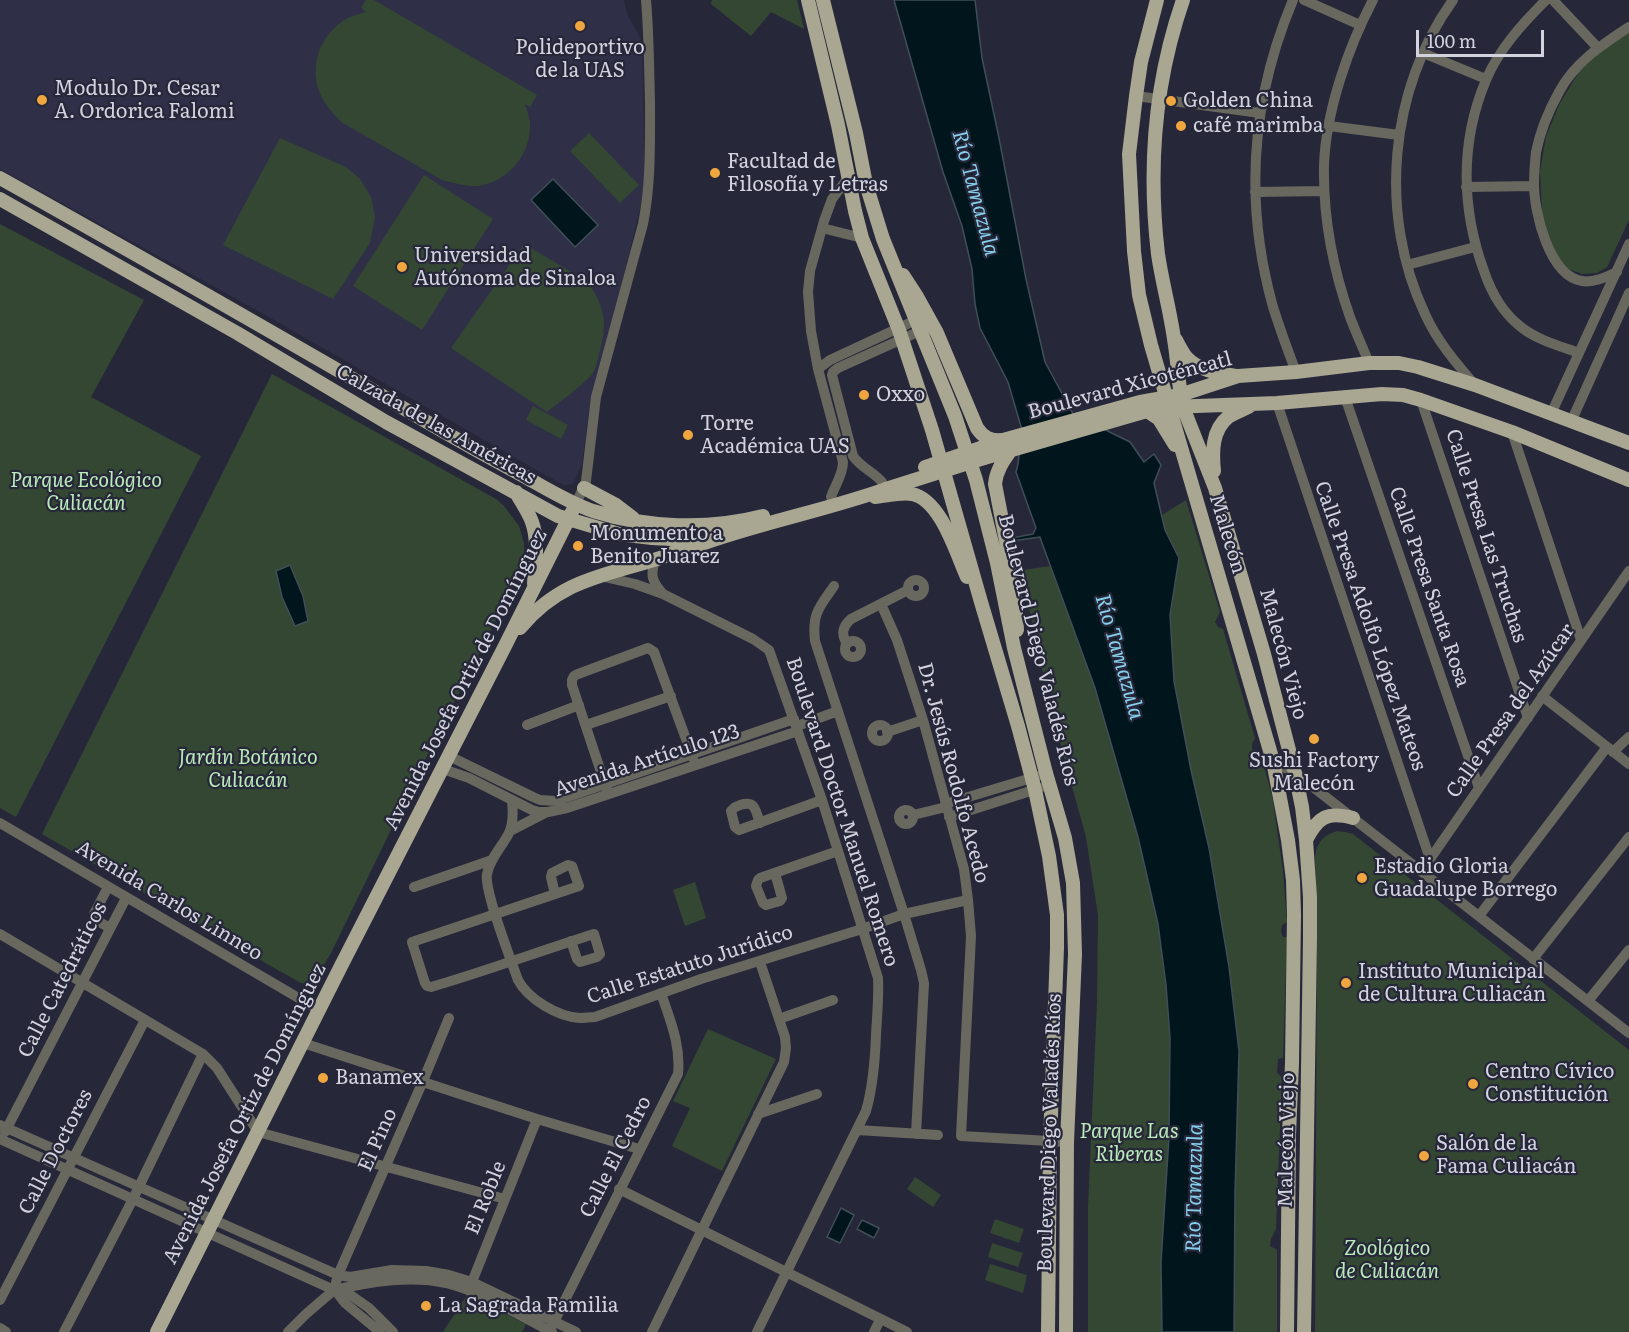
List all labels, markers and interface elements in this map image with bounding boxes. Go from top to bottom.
scale bar [1419,18,1546,56]
marker: Polideportivo de la UAS [573,19,587,33]
text: 100 m [1427,27,1476,54]
place label: Polideportivo de la UAS [515,36,645,83]
place label: Modulo Dr. Cesar A. Ordorica Falomi [54,77,235,124]
place label: Golden China [1183,89,1313,113]
marker: Modulo Dr. Cesar A. Ordorica Falomi [35,93,49,107]
marker: Golden China [1164,94,1178,108]
place label: café marimba [1193,114,1323,138]
marker: café marimba [1174,119,1188,133]
water label: Río Tamazula [946,127,1004,259]
place label: Facultad de Filosofía y Letras [727,150,888,197]
marker: Facultad de Filosofía y Letras [708,166,722,180]
place label: Universidad Autónoma de Sinaloa [414,244,616,291]
marker: Universidad Autónoma de Sinaloa [395,260,409,274]
street label: Boulevard Xicoténcatl [1025,347,1235,425]
street label: Calzada de las Américas [332,360,540,490]
place label: Oxxo [876,383,925,407]
marker: Oxxo [857,388,871,402]
place label: Torre Académica UAS [700,412,850,459]
street label: Calle Presa Las Truchas [1440,426,1532,646]
marker: Torre Académica UAS [681,428,695,442]
park label: Parque Ecológico Culiacán [10,469,162,516]
street label: Calle Presa Adolfo López Mateos [1309,478,1431,774]
street label: Calle Presa Santa Rosa [1383,484,1475,690]
street label: Malecón [1204,491,1250,577]
street label: Boulevard Diego Valadés Ríos [993,512,1083,788]
place label: Monumento a Benito Juarez [590,522,723,569]
street label: Avenida Josefa Ortiz de Domínguez [379,526,553,834]
marker: Monumento a Benito Juarez [571,539,585,553]
street label: Malecón Viejo [1254,586,1312,722]
water label: Río Tamazula [1089,591,1149,723]
street label: Calle Presa del Azúcar [1442,619,1580,803]
street label: Boulevard Doctor Manuel Romero [781,654,903,970]
street label: Dr. Jesús Rodolfo Acedo [912,660,994,886]
street label: Avenida Artículo 123 [551,720,743,802]
marker: Sushi Factory Malecón [1307,732,1321,746]
park label: Jardín Botánico Culiacán [178,746,318,793]
place label: Sushi Factory Malecón [1249,749,1379,796]
street label: Avenida Carlos Linneo [71,836,267,966]
place label: Estadio Gloria Guadalupe Borrego [1374,855,1557,902]
marker: Estadio Gloria Guadalupe Borrego [1355,871,1369,885]
street label: Calle Catedráticos [13,898,113,1062]
street label: Calle Estatuto Jurídico [584,920,796,1010]
street label: Avenida Josefa Ortiz de Domínguez [158,960,332,1268]
place label: Instituto Municipal de Cultura Culiacán [1358,960,1546,1007]
marker: Instituto Municipal de Cultura Culiacán [1339,976,1353,990]
street label: Boulevard Diego Valadés Ríos [1033,993,1067,1273]
place label: Centro Cívico Constitución [1485,1060,1615,1107]
place label: Banamex [335,1066,424,1090]
marker: Banamex [316,1071,330,1085]
street label: Malecón Viejo [1274,1072,1300,1208]
marker: Centro Cívico Constitución [1466,1077,1480,1091]
street label: Calle Doctores [14,1086,98,1218]
street label: Calle El Cedro [575,1092,657,1222]
street label: El Pino [353,1105,403,1175]
park label: Parque Las Riberas [1079,1120,1179,1167]
water label: Río Tamazula [1181,1123,1209,1253]
place label: Salón de la Fama Culiacán [1436,1132,1576,1179]
marker: Salón de la Fama Culiacán [1417,1149,1431,1163]
street label: El Roble [460,1158,512,1238]
park label: Zoológico de Culiacán [1335,1237,1439,1284]
place label: La Sagrada Familia [438,1294,619,1318]
marker: La Sagrada Familia [419,1299,433,1313]

